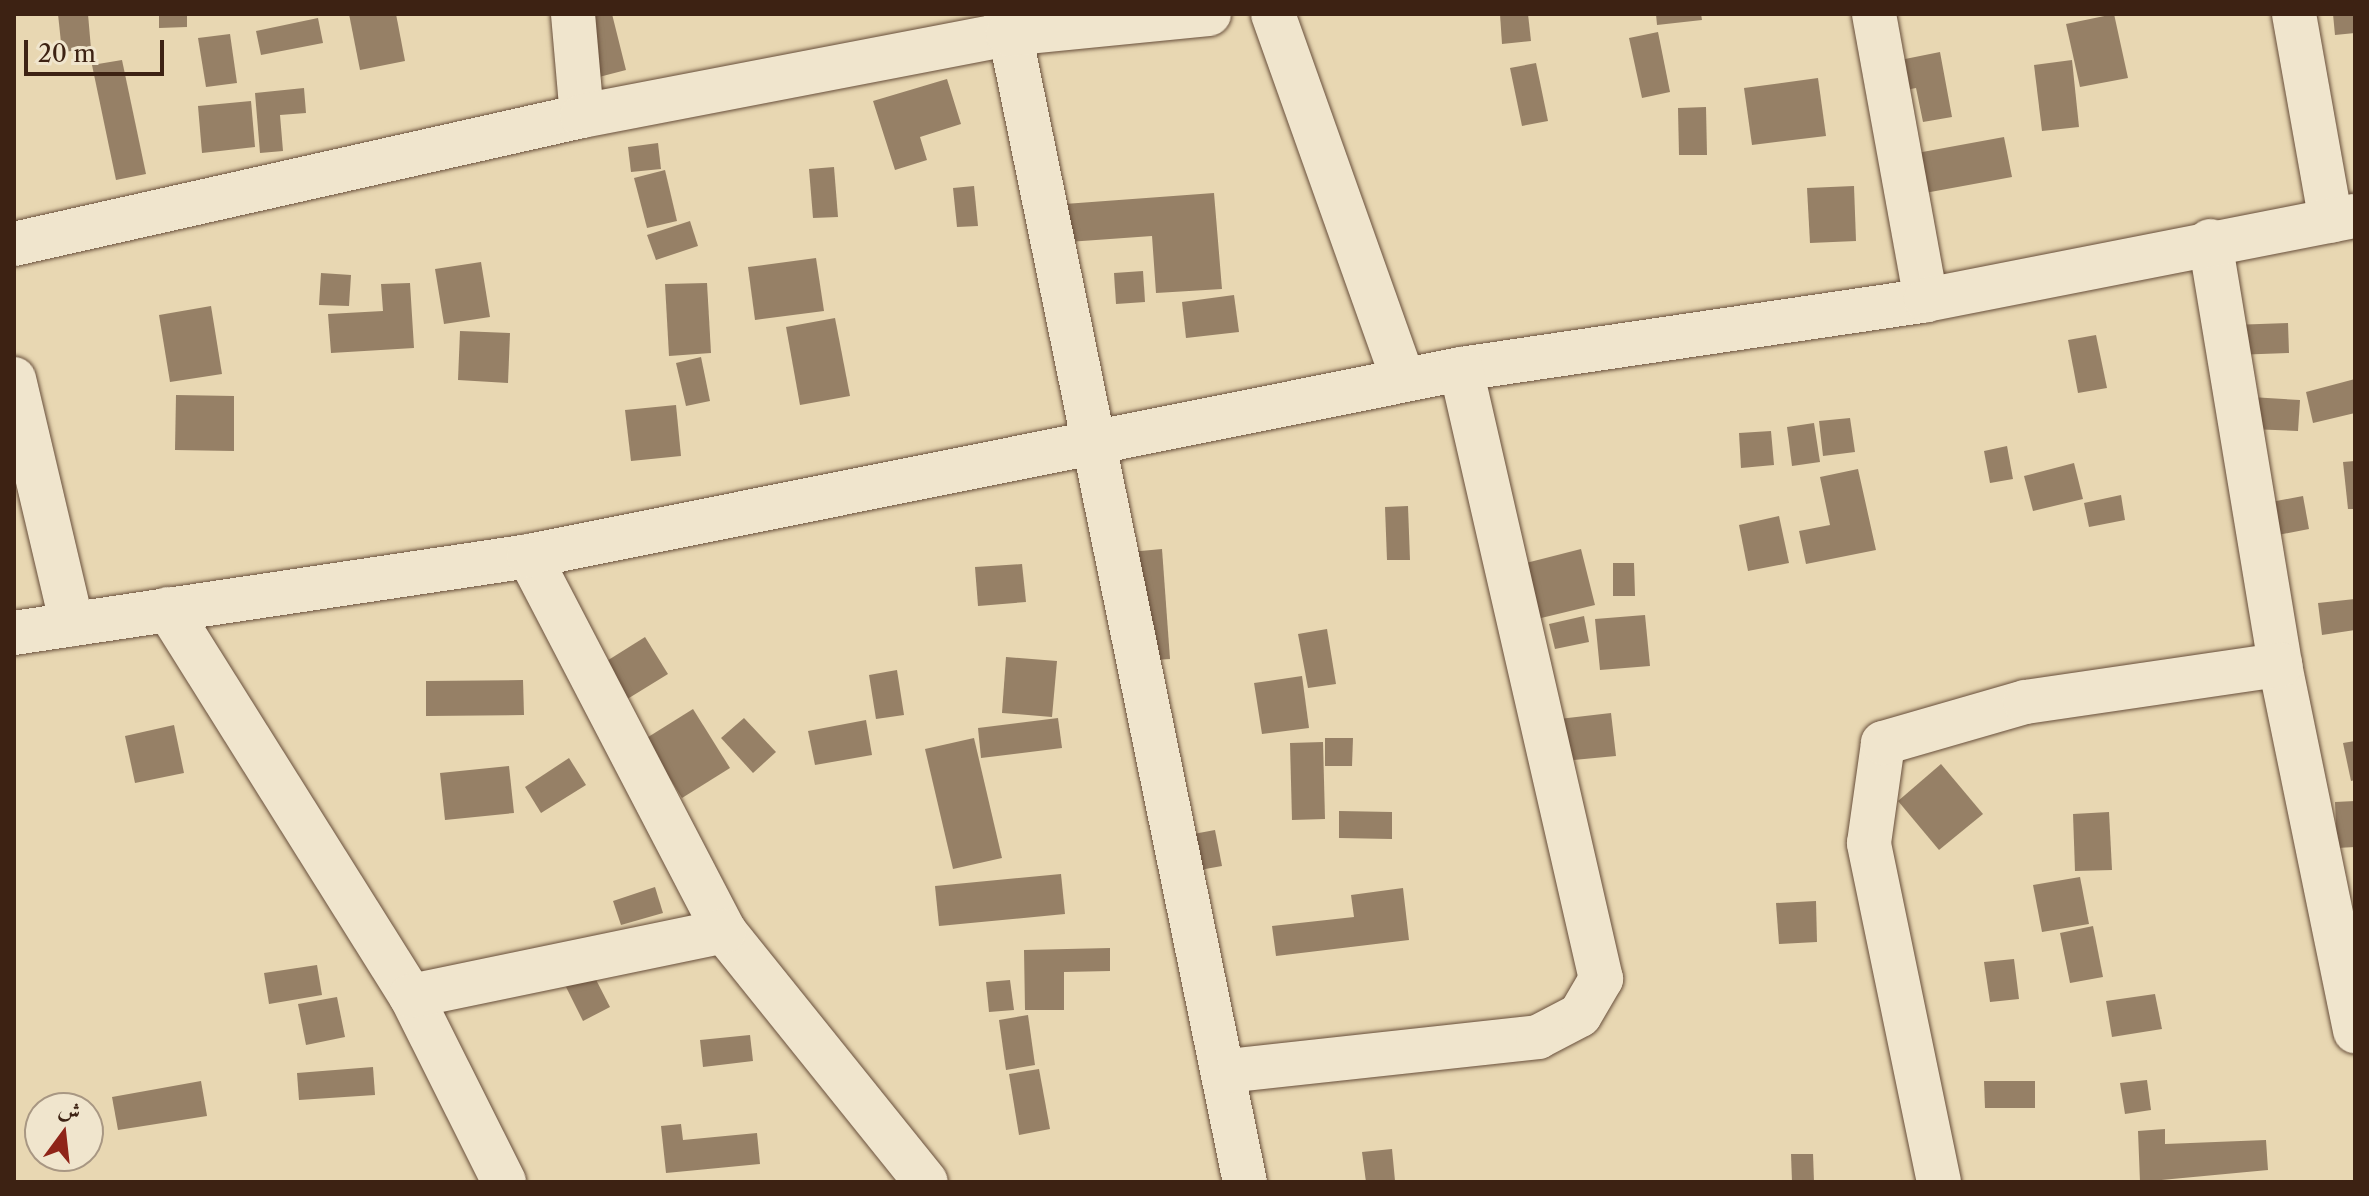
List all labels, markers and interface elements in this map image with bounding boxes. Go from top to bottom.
scale bar [28,24,168,74]
text: 20 m [38,39,96,68]
north arrow [24,1092,104,1172]
text: ش [56,1094,84,1126]

